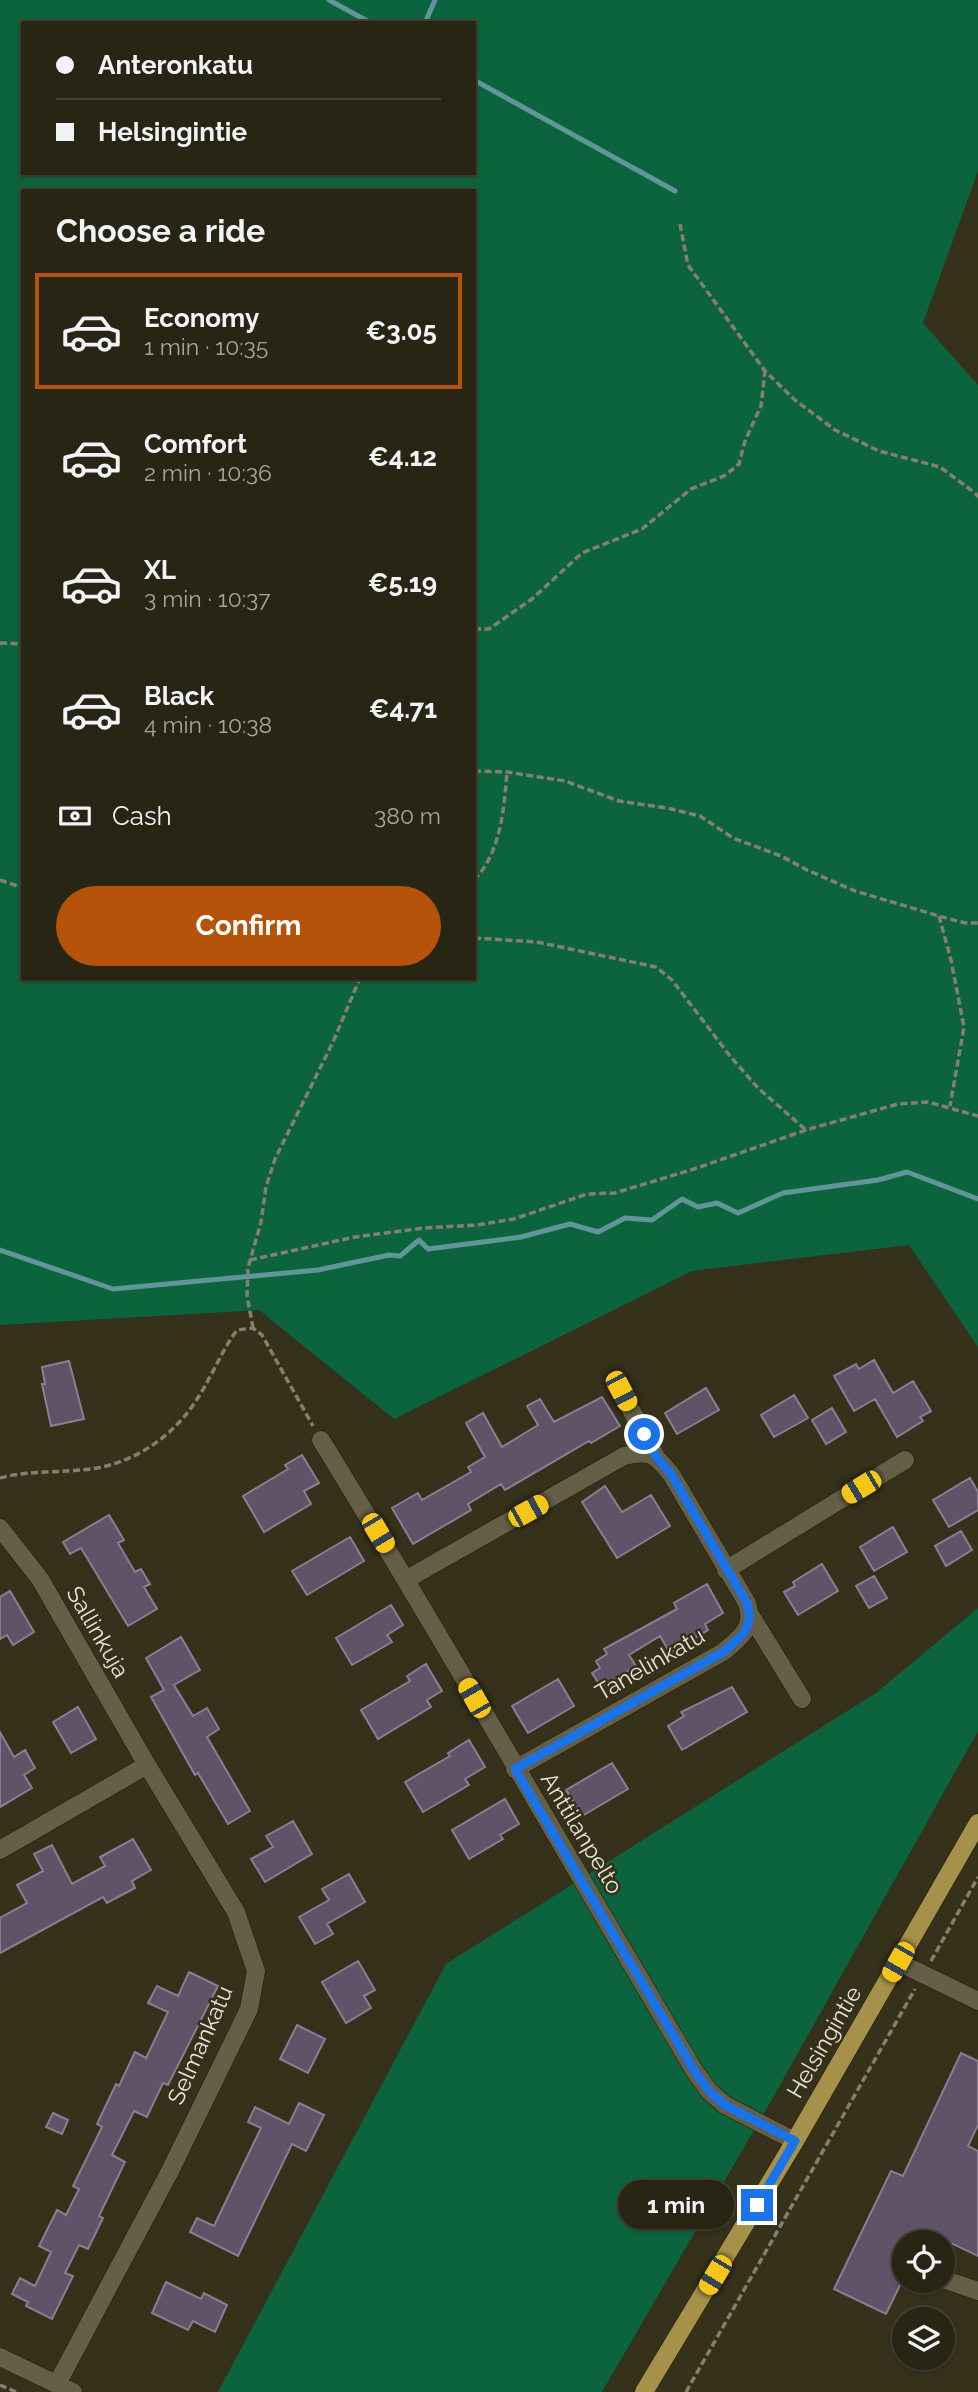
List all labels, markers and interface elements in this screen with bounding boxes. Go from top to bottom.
text: Anteronkatu [98,50,253,80]
text: Helsingintie [98,117,247,147]
text: Choose a ride [56,212,265,249]
icon: car [60,300,123,363]
text: Economy [144,303,259,333]
text: €3.05 [366,316,437,346]
text: 1 min · 10:35 [144,333,268,360]
icon: car [60,426,123,489]
text: Comfort [144,429,247,459]
text: €4.12 [368,442,437,472]
text: 2 min · 10:36 [144,459,272,486]
icon: car [60,552,123,615]
text: XL [144,555,176,585]
text: €5.19 [368,568,437,598]
text: 3 min · 10:37 [144,585,271,612]
icon: car [60,678,123,741]
text: Black [144,681,214,711]
text: €4.71 [369,694,437,724]
text: 4 min · 10:38 [144,711,272,738]
icon: cash [56,797,94,835]
text: Cash [112,801,172,831]
text: 380 m [374,802,441,829]
button: Confirm [56,886,441,966]
car [602,1368,641,1414]
route start [628,1418,660,1450]
car [838,1467,885,1507]
car [505,1492,552,1530]
car [359,1510,398,1556]
street label: Sallinkuja [61,1581,135,1682]
street label: Tanelinkatu [590,1621,709,1706]
car [455,1675,494,1721]
street label: Anttilanpelto [536,1767,629,1898]
car [879,1939,918,1985]
street label: Selmankatu [161,1981,238,2108]
street label: Helsingintie [781,1981,866,2103]
callout: 1 min [617,2180,732,2230]
route end [741,2189,773,2221]
text: 1 min [647,2191,705,2218]
map controls [892,2230,955,2370]
button: locate [892,2230,955,2293]
car [696,2252,735,2298]
button: layers [892,2307,955,2370]

